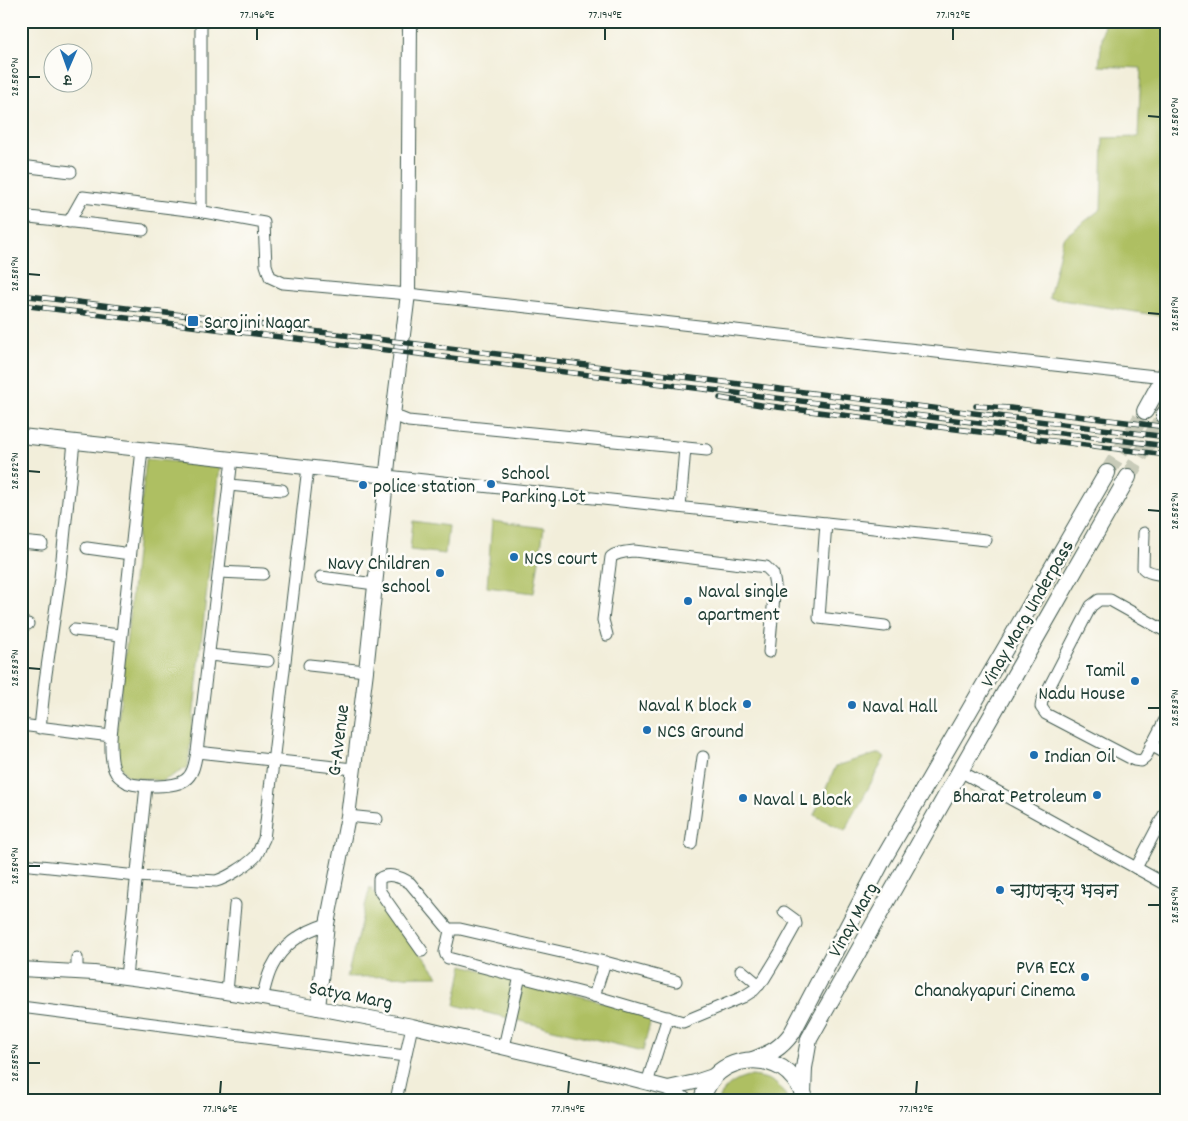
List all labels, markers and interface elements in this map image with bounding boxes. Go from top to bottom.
text: 77.196°E [240,7,275,24]
text: 77.194°E [588,7,622,24]
text: 77.192°E [936,7,970,24]
north arrow [42,42,92,92]
text: 28.580°N [7,58,24,96]
text: उ [62,69,73,89]
text: 28.580°N [1167,98,1184,136]
text: 28.581°N [7,257,24,291]
text: 28.581°N [1167,297,1184,331]
place label: Sarojini Nagar [204,310,310,338]
marker: Sarojini Nagar [186,314,200,328]
text: 28.582°N [7,452,24,490]
place label: School Parking Lot [501,461,586,512]
place label: police station [373,474,475,502]
marker: School Parking Lot [485,478,497,490]
marker: police station [357,479,369,491]
text: 28.582°N [1167,492,1184,530]
street label: Vinay Marg Underpass [975,535,1082,694]
place label: NCS court [524,546,598,574]
place label: Navy Children school [327,551,430,602]
marker: NCS court [508,551,520,563]
marker: Navy Children school [434,567,446,579]
place label: Naval single apartment [698,579,788,630]
marker: Naval single apartment [682,595,694,607]
text: 28.583°N [7,649,24,687]
place label: Tamil Nadu House [1038,658,1125,709]
marker: Tamil Nadu House [1129,675,1141,687]
text: 28.583°N [1167,689,1184,727]
place label: Naval K block [638,693,737,721]
place label: Naval Hall [862,694,938,722]
marker: Naval K block [741,698,753,710]
marker: Naval Hall [846,699,858,711]
street label: G-Avenue [322,703,358,778]
place label: NCS Ground [657,719,744,747]
marker: NCS Ground [641,724,653,736]
place label: Indian Oil [1044,744,1116,772]
marker: Indian Oil [1028,749,1040,761]
place label: Bharat Petroleum [953,784,1087,812]
place label: Naval L Block [753,787,851,815]
marker: Bharat Petroleum [1091,789,1103,801]
marker: Naval L Block [737,792,749,804]
text: 28.584°N [7,847,24,885]
street label: Vinay Marg [823,878,887,963]
place label: चाणक्य भवन [1010,879,1119,907]
marker: चाणक्य भवन [994,884,1006,896]
text: 28.584°N [1167,886,1184,924]
place label: PVR ECX Chanakyapuri Cinema [914,955,1076,1006]
marker: PVR ECX Chanakyapuri Cinema [1079,971,1091,983]
street label: Satya Marg [306,975,395,1019]
text: 28.585°N [7,1044,24,1082]
text: 77.196°E [203,1101,238,1118]
text: 77.194°E [551,1101,585,1118]
text: 77.192°E [899,1101,933,1118]

